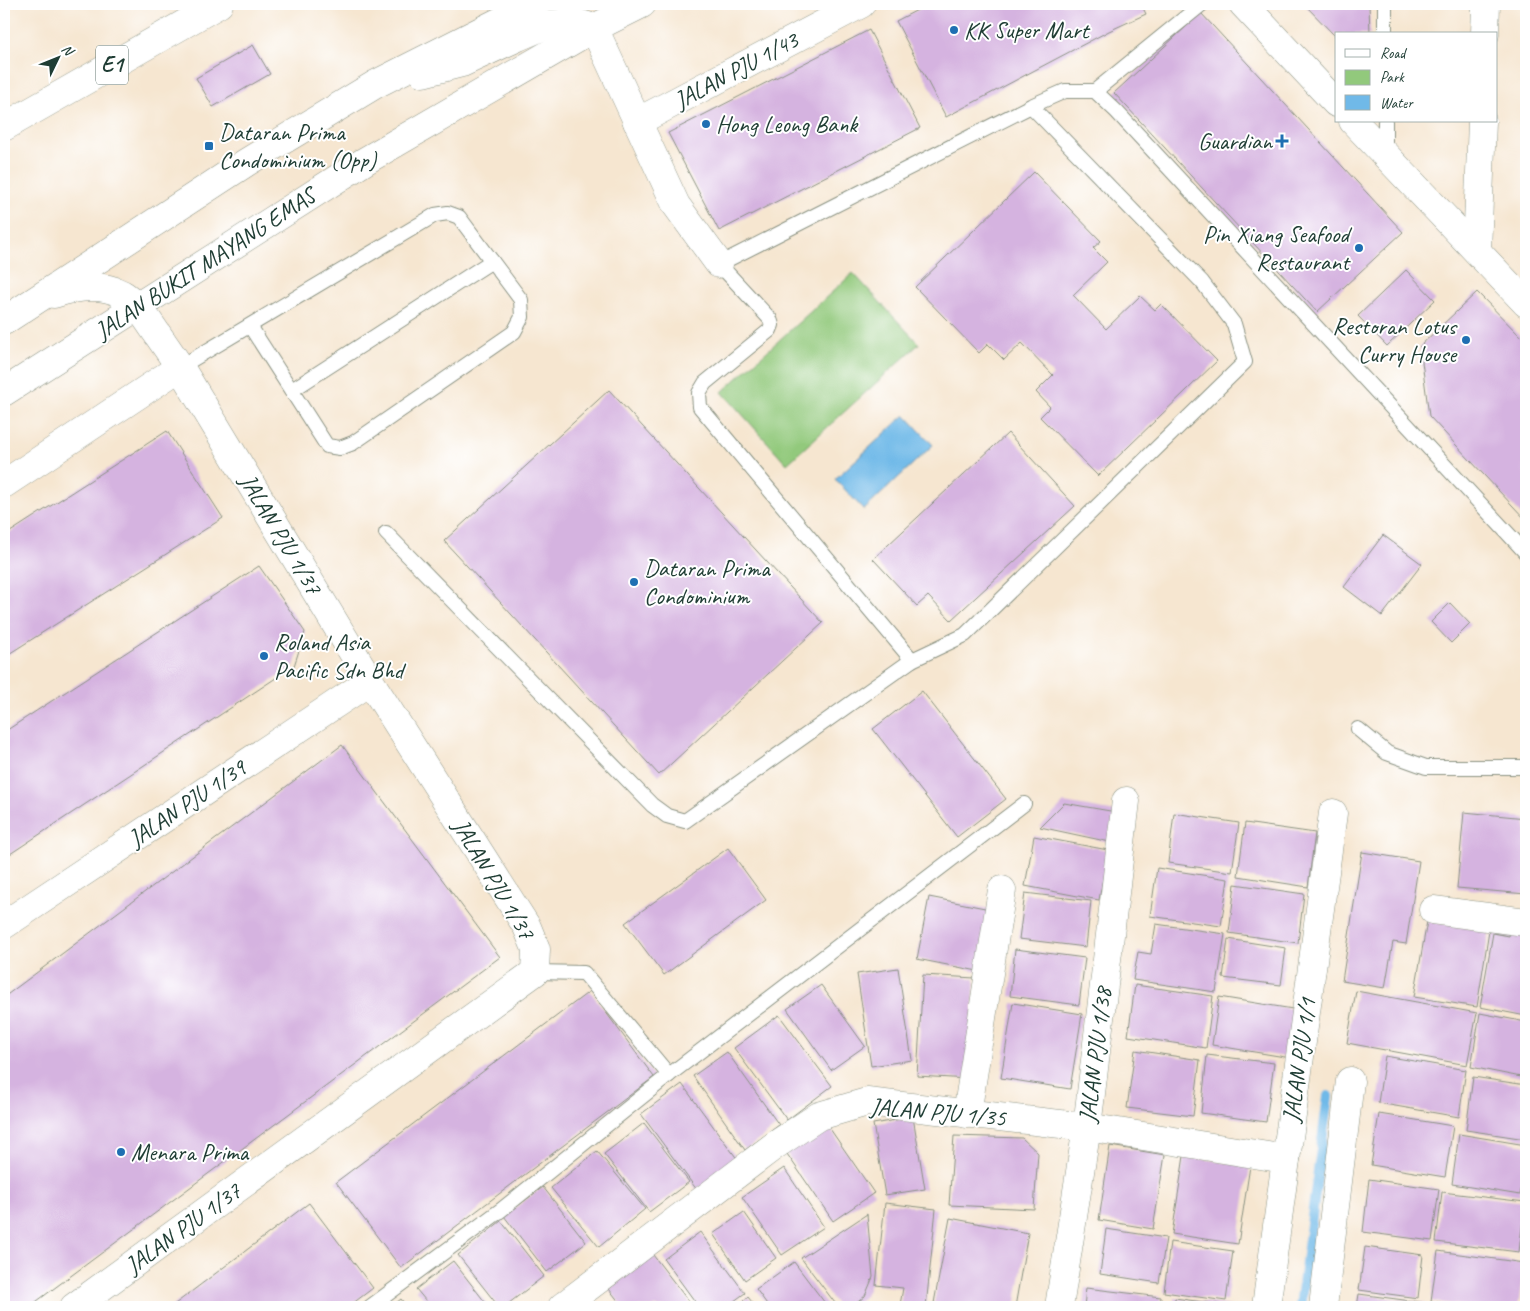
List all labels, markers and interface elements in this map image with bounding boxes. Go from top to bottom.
place label: KK Super Mart [964,15,1091,45]
street label: JALAN PJU 1/43 [668,24,805,116]
marker: KK Super Mart [948,24,960,36]
north arrow [32,32,82,82]
legend [1335,32,1498,122]
text: N [58,41,78,60]
text: Road [1380,44,1407,63]
road number: E1 [96,46,128,84]
text: Park [1380,68,1405,87]
text: Water [1380,94,1414,113]
place label: Hong Leong Bank [716,109,859,139]
place label: Dataran Prima Condominium (Opp) [219,117,377,175]
marker: Hong Leong Bank [700,118,712,130]
place label: Guardian [1198,126,1273,156]
marker: Guardian [1276,135,1288,147]
marker: Dataran Prima Condominium (Opp) [203,140,215,152]
street label: JALAN BUKIT MAYANG EMAS [88,179,324,346]
place label: Pin Xiang Seafood Restaurant [1203,219,1353,277]
marker: Pin Xiang Seafood Restaurant [1353,242,1365,254]
place label: Restoran Lotus Curry House [1332,311,1458,369]
marker: Restoran Lotus Curry House [1460,334,1472,346]
street label: JALAN PJU 1/37 [233,467,329,601]
place label: Dataran Prima Condominium [644,553,771,611]
marker: Dataran Prima Condominium [628,576,640,588]
place label: Roland Asia Pacific Sdn Bhd [274,627,407,685]
marker: Roland Asia Pacific Sdn Bhd [258,650,270,662]
street label: JALAN PJU 1/39 [121,751,253,854]
street label: JALAN PJU 1/37 [446,812,542,946]
street label: JALAN PJU 1/38 [1072,984,1118,1125]
street label: JALAN PJU 1/1 [1275,995,1323,1125]
street label: JALAN PJU 1/35 [868,1091,1008,1133]
place label: Menara Prima [131,1137,249,1167]
marker: Menara Prima [115,1146,127,1158]
street label: JALAN PJU 1/37 [118,1175,248,1281]

